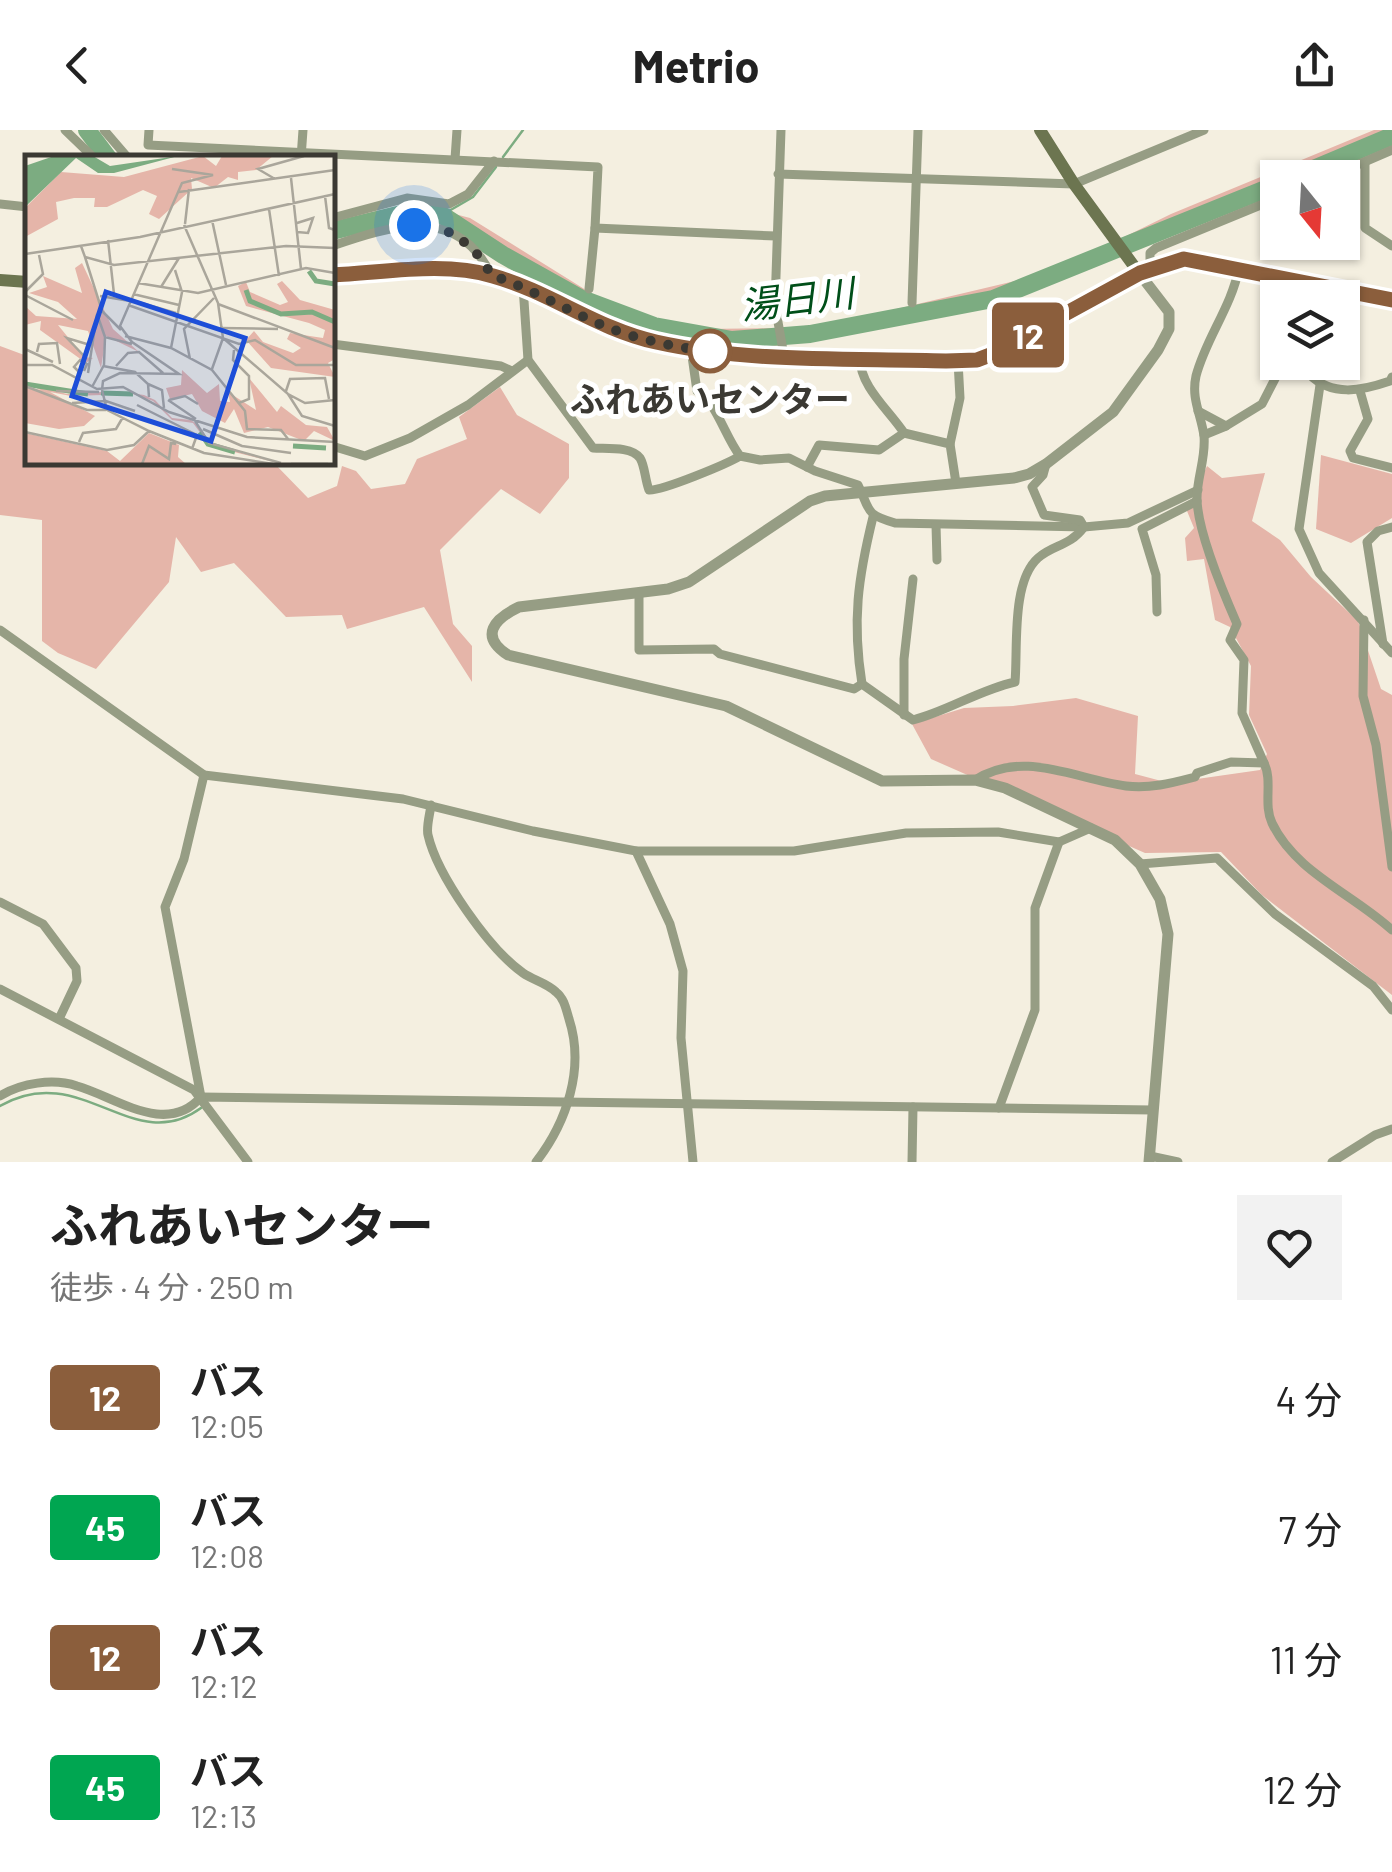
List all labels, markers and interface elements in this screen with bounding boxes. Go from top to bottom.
icon: back [50,38,105,93]
text: Metrio [632,38,760,92]
icon: share [1287,38,1342,93]
inset map [25,155,335,465]
north arrow [1260,160,1360,260]
map controls [1260,160,1360,380]
your location [389,200,439,250]
water label: 湯日川 [738,268,860,328]
button: layers [1260,280,1360,380]
line badge: 12 [983,302,1073,368]
text: 12 [1012,314,1044,356]
marker: ふれあいセンター [689,330,731,372]
place label: ふれあいセンター [570,377,850,419]
text: ふれあいセンター [50,1195,434,1253]
button: heart [1237,1195,1342,1300]
text: 徒歩 · 4 分 · 250 m [50,1267,294,1305]
text: バス [190,1357,266,1403]
text: 12 [89,1376,121,1418]
text: 4 分 [1275,1376,1342,1422]
text: 12:05 [190,1406,264,1444]
text: バス [190,1487,266,1533]
text: 45 [85,1506,125,1548]
text: 7 分 [1278,1506,1342,1552]
text: 12:08 [190,1536,264,1574]
text: バス [190,1617,266,1663]
text: 12 [89,1636,121,1678]
text: 11 分 [1270,1636,1342,1682]
text: 12:12 [190,1666,258,1704]
text: バス [190,1747,266,1793]
text: 45 [85,1766,125,1808]
text: 12 分 [1263,1766,1342,1812]
text: 12:13 [190,1796,257,1834]

